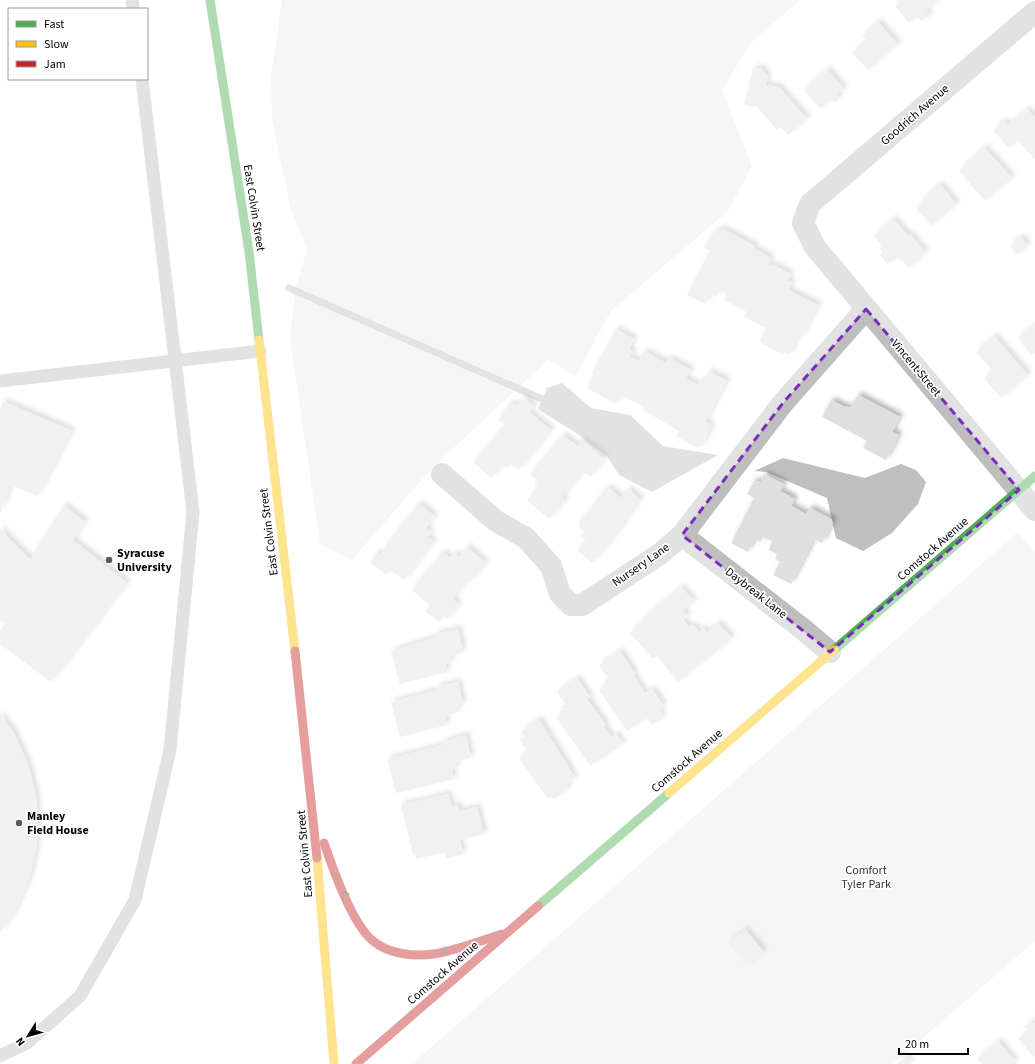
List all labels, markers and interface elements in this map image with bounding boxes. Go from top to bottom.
legend [8,8,148,80]
text: Fast [44,16,64,33]
text: Slow [44,36,69,53]
text: Jam [44,56,66,73]
street label: Goodrich Avenue [877,80,953,149]
street label: East Colvin Street [239,163,269,253]
street label: Vincent Street [887,336,945,400]
street label: East Colvin Street [255,487,283,577]
street label: Comstock Avenue [894,513,972,585]
street label: Nursery Lane [609,539,673,591]
place label: Syracuse University [117,545,172,576]
marker: Syracuse University [104,555,114,565]
street label: Daybreak Lane [721,563,791,623]
street label: Comstock Avenue [648,725,726,797]
place label: Manley Field House [27,808,89,839]
street label: East Colvin Street [293,810,317,898]
marker: Manley Field House [14,818,24,828]
park label: Comfort Tyler Park [841,862,891,893]
one-way arrow [342,891,350,899]
street label: Comstock Avenue [404,937,482,1009]
one-way arrow [442,946,449,955]
north arrow [8,1016,48,1056]
scale bar [899,1030,968,1056]
text: N [12,1034,29,1049]
text: 20 m [905,1036,929,1053]

